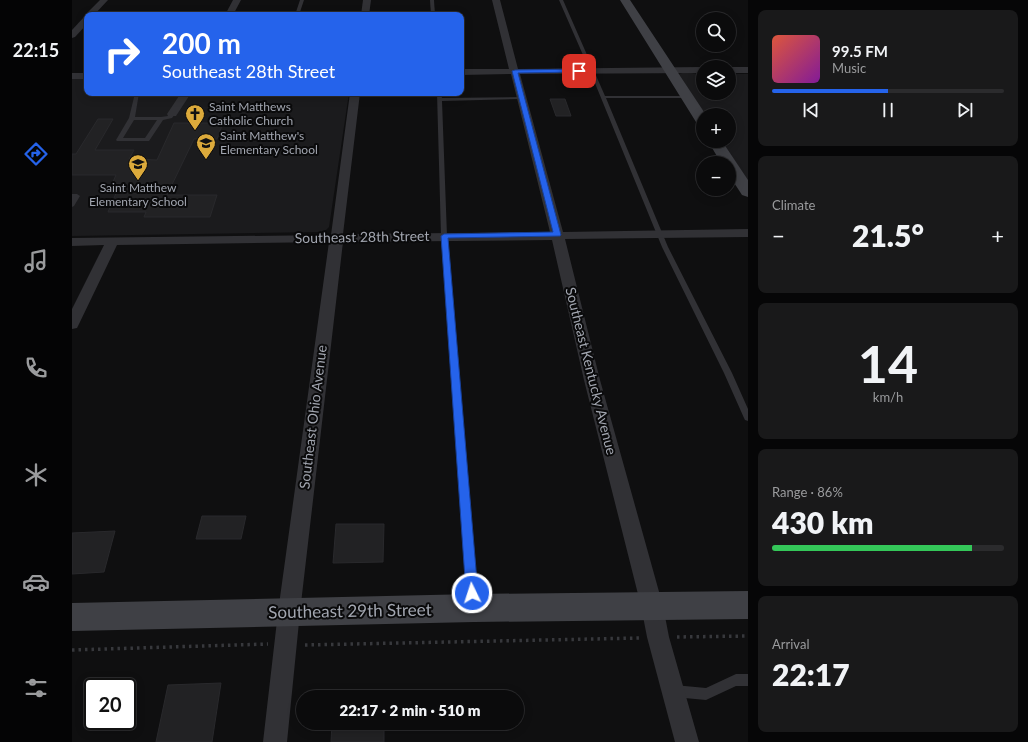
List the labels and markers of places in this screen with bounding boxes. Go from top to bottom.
pin [562,54,596,88]
place label: Saint Matthews Catholic Church [209,99,293,128]
church icon: Saint Matthews Catholic Church [184,103,206,131]
place label: Saint Matthew's Elementary School [220,128,318,157]
school or university icon: Saint Matthew's Elementary School [195,132,217,160]
school or university icon: Saint Matthew Elementary School [127,153,149,181]
place label: Saint Matthew Elementary School [89,180,187,209]

